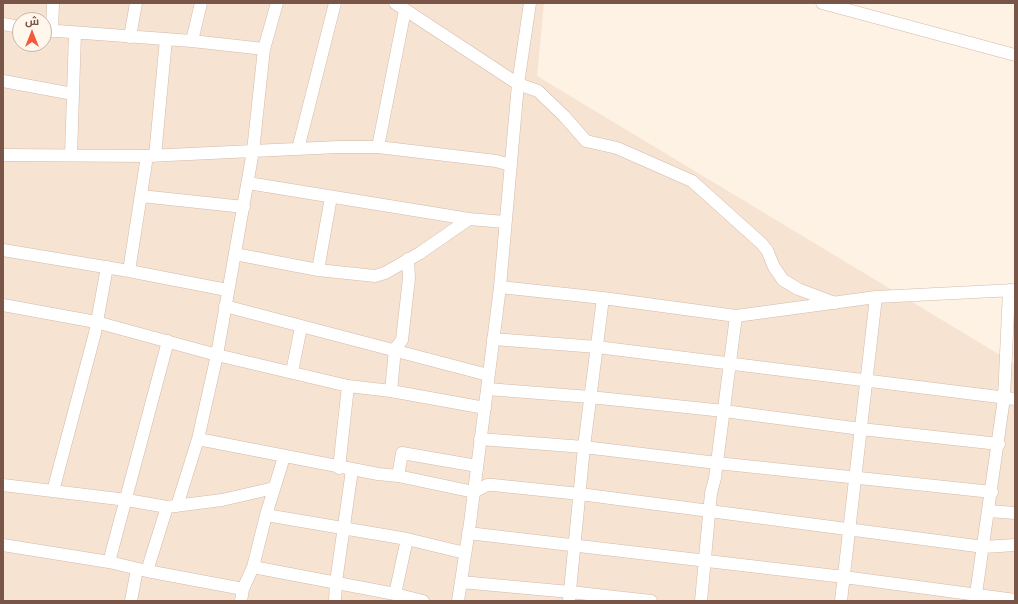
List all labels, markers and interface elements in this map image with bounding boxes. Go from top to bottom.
north arrow [12,12,52,52]
text: ش [25,14,39,27]

